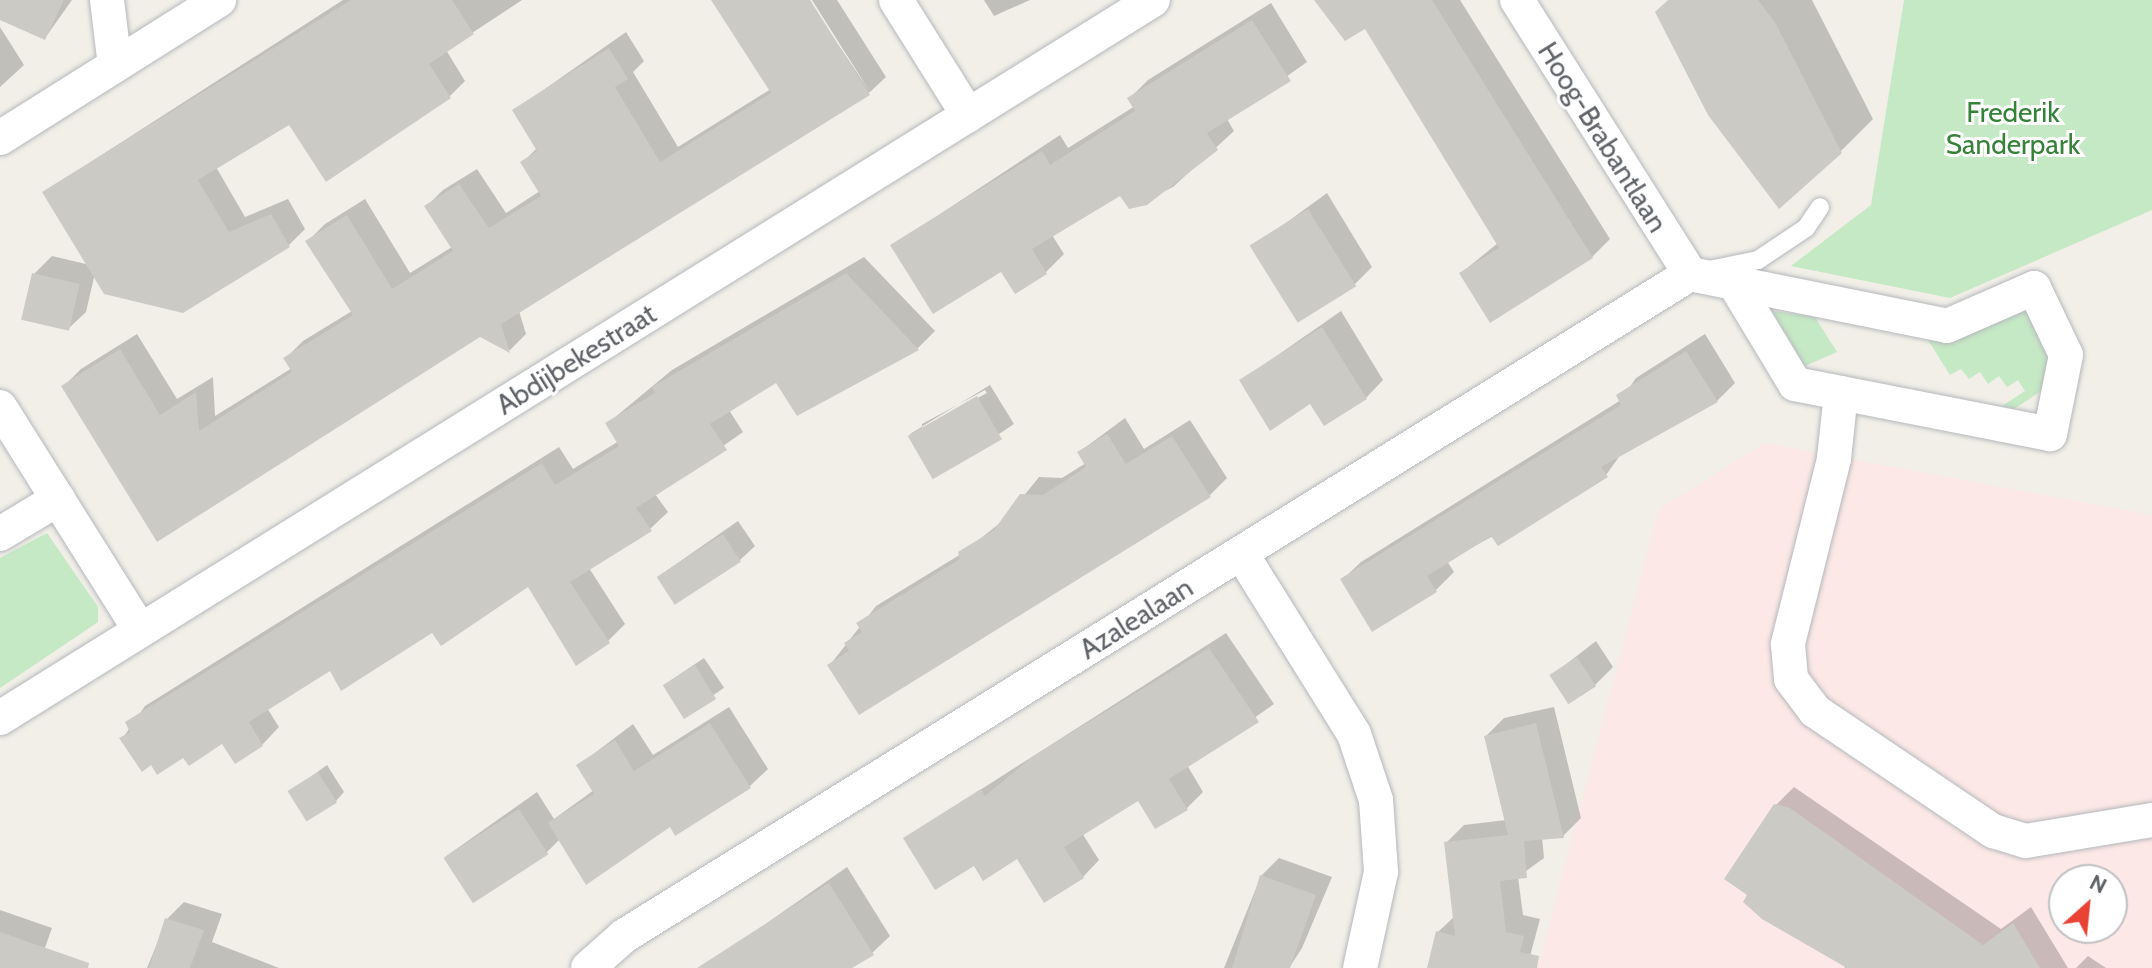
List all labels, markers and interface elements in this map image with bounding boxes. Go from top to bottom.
street label: Hoog-Brabantlaan [1531,36,1675,238]
park label: Frederik Sanderpark [1946,95,2080,161]
street label: Abdijbekestraat [490,297,662,421]
street label: Azalealaan [1073,570,1199,666]
north arrow [2048,864,2128,944]
text: N [2085,868,2111,900]

